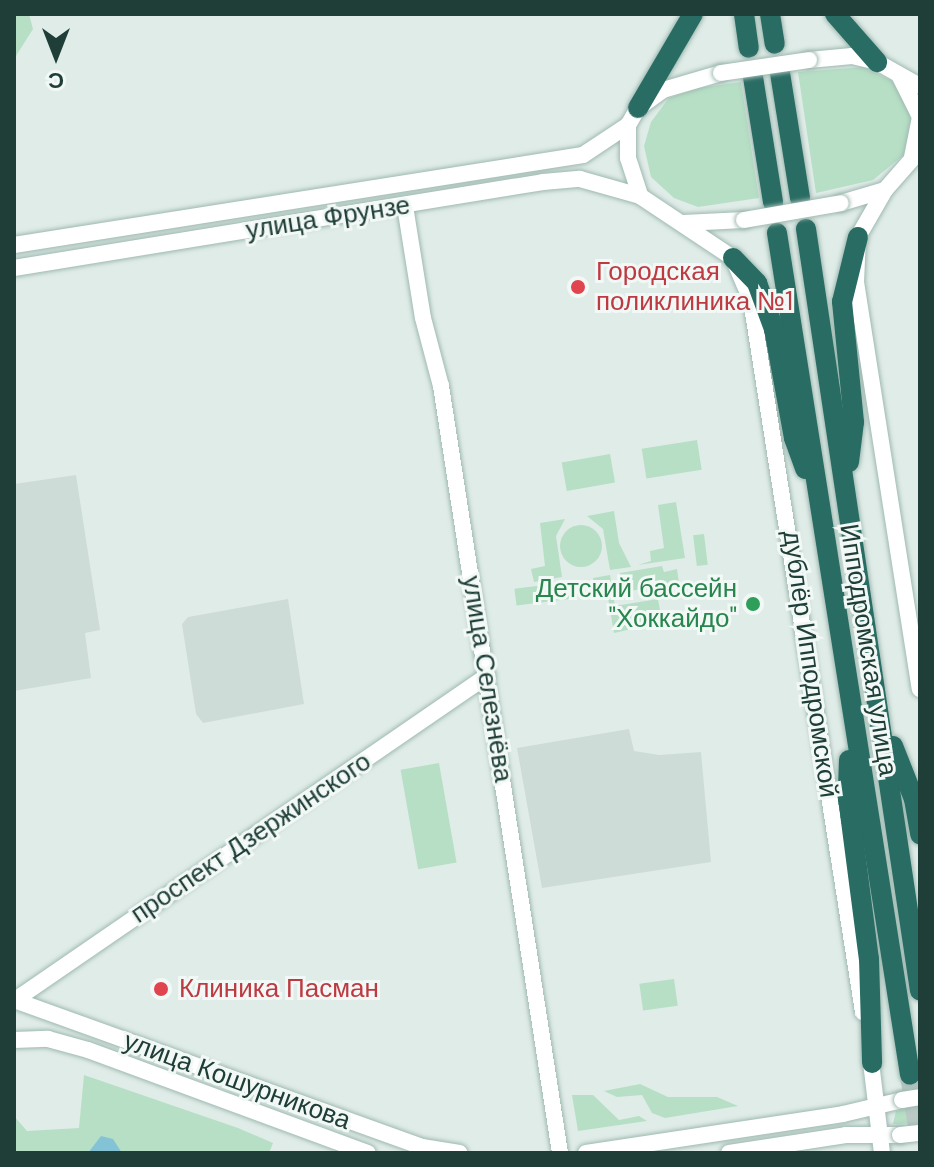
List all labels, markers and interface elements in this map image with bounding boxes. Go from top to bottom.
north arrow [16,16,96,96]
text: С [48,66,64,95]
street label: улица Фрунзе [244,190,412,246]
place label: Городская поликлиника №1 [596,256,793,318]
marker: Городская поликлиника №1 [567,276,589,298]
street label: Ипподромская улица [833,522,903,778]
street label: дублёр Ипподромской [776,528,844,800]
place label: Детский бассейн "Хоккайдо" [536,573,737,634]
street label: улица Селезнёва [455,574,519,784]
marker: Детский бассейн "Хоккайдо" [744,595,762,613]
street label: проспект Дзержинского [125,746,377,930]
place label: Клиника Пасман [179,973,379,1005]
marker: Клиника Пасман [150,978,172,1000]
street label: улица Кошурникова [119,1025,355,1137]

